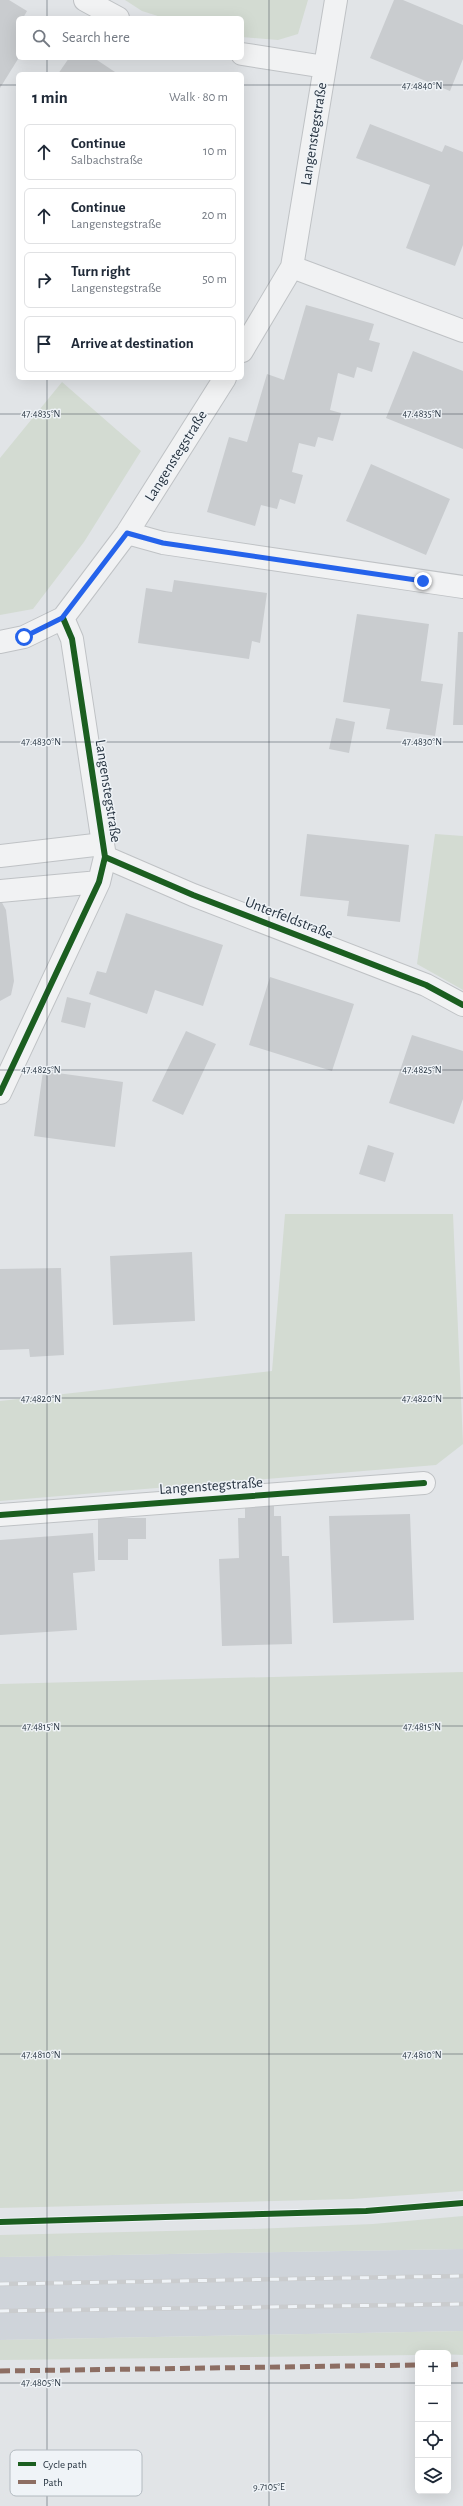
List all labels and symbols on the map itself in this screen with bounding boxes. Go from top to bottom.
street label: Langenstegstraße [298,81,330,187]
text: 47.4840°N [402,81,442,91]
street label: Langenstegstraße [142,408,210,504]
text: 47.4835°N [22,409,60,419]
text: 47.4835°N [403,409,441,419]
route end [414,572,432,590]
route start [15,628,33,646]
text: 47.4830°N [21,737,61,747]
text: 47.4830°N [402,737,442,747]
street label: Langenstegstraße [92,738,124,844]
street label: Unterfeldstraße [243,894,335,942]
text: 47.4825°N [21,1065,61,1075]
text: 47.4825°N [402,1065,442,1075]
text: 47.4820°N [21,1394,61,1404]
text: 47.4820°N [402,1394,442,1404]
street label: Langenstegstraße [159,1475,264,1497]
text: 47.4815°N [22,1722,60,1732]
text: 47.4815°N [403,1722,441,1732]
text: 47.4810°N [21,2050,61,2060]
text: 47.4810°N [402,2050,442,2060]
text: 47.4805°N [21,2378,61,2388]
legend [10,2450,142,2496]
text: Cycle path [43,2459,87,2470]
text: Path [43,2477,63,2488]
text: 9.7105°E [253,2482,285,2492]

